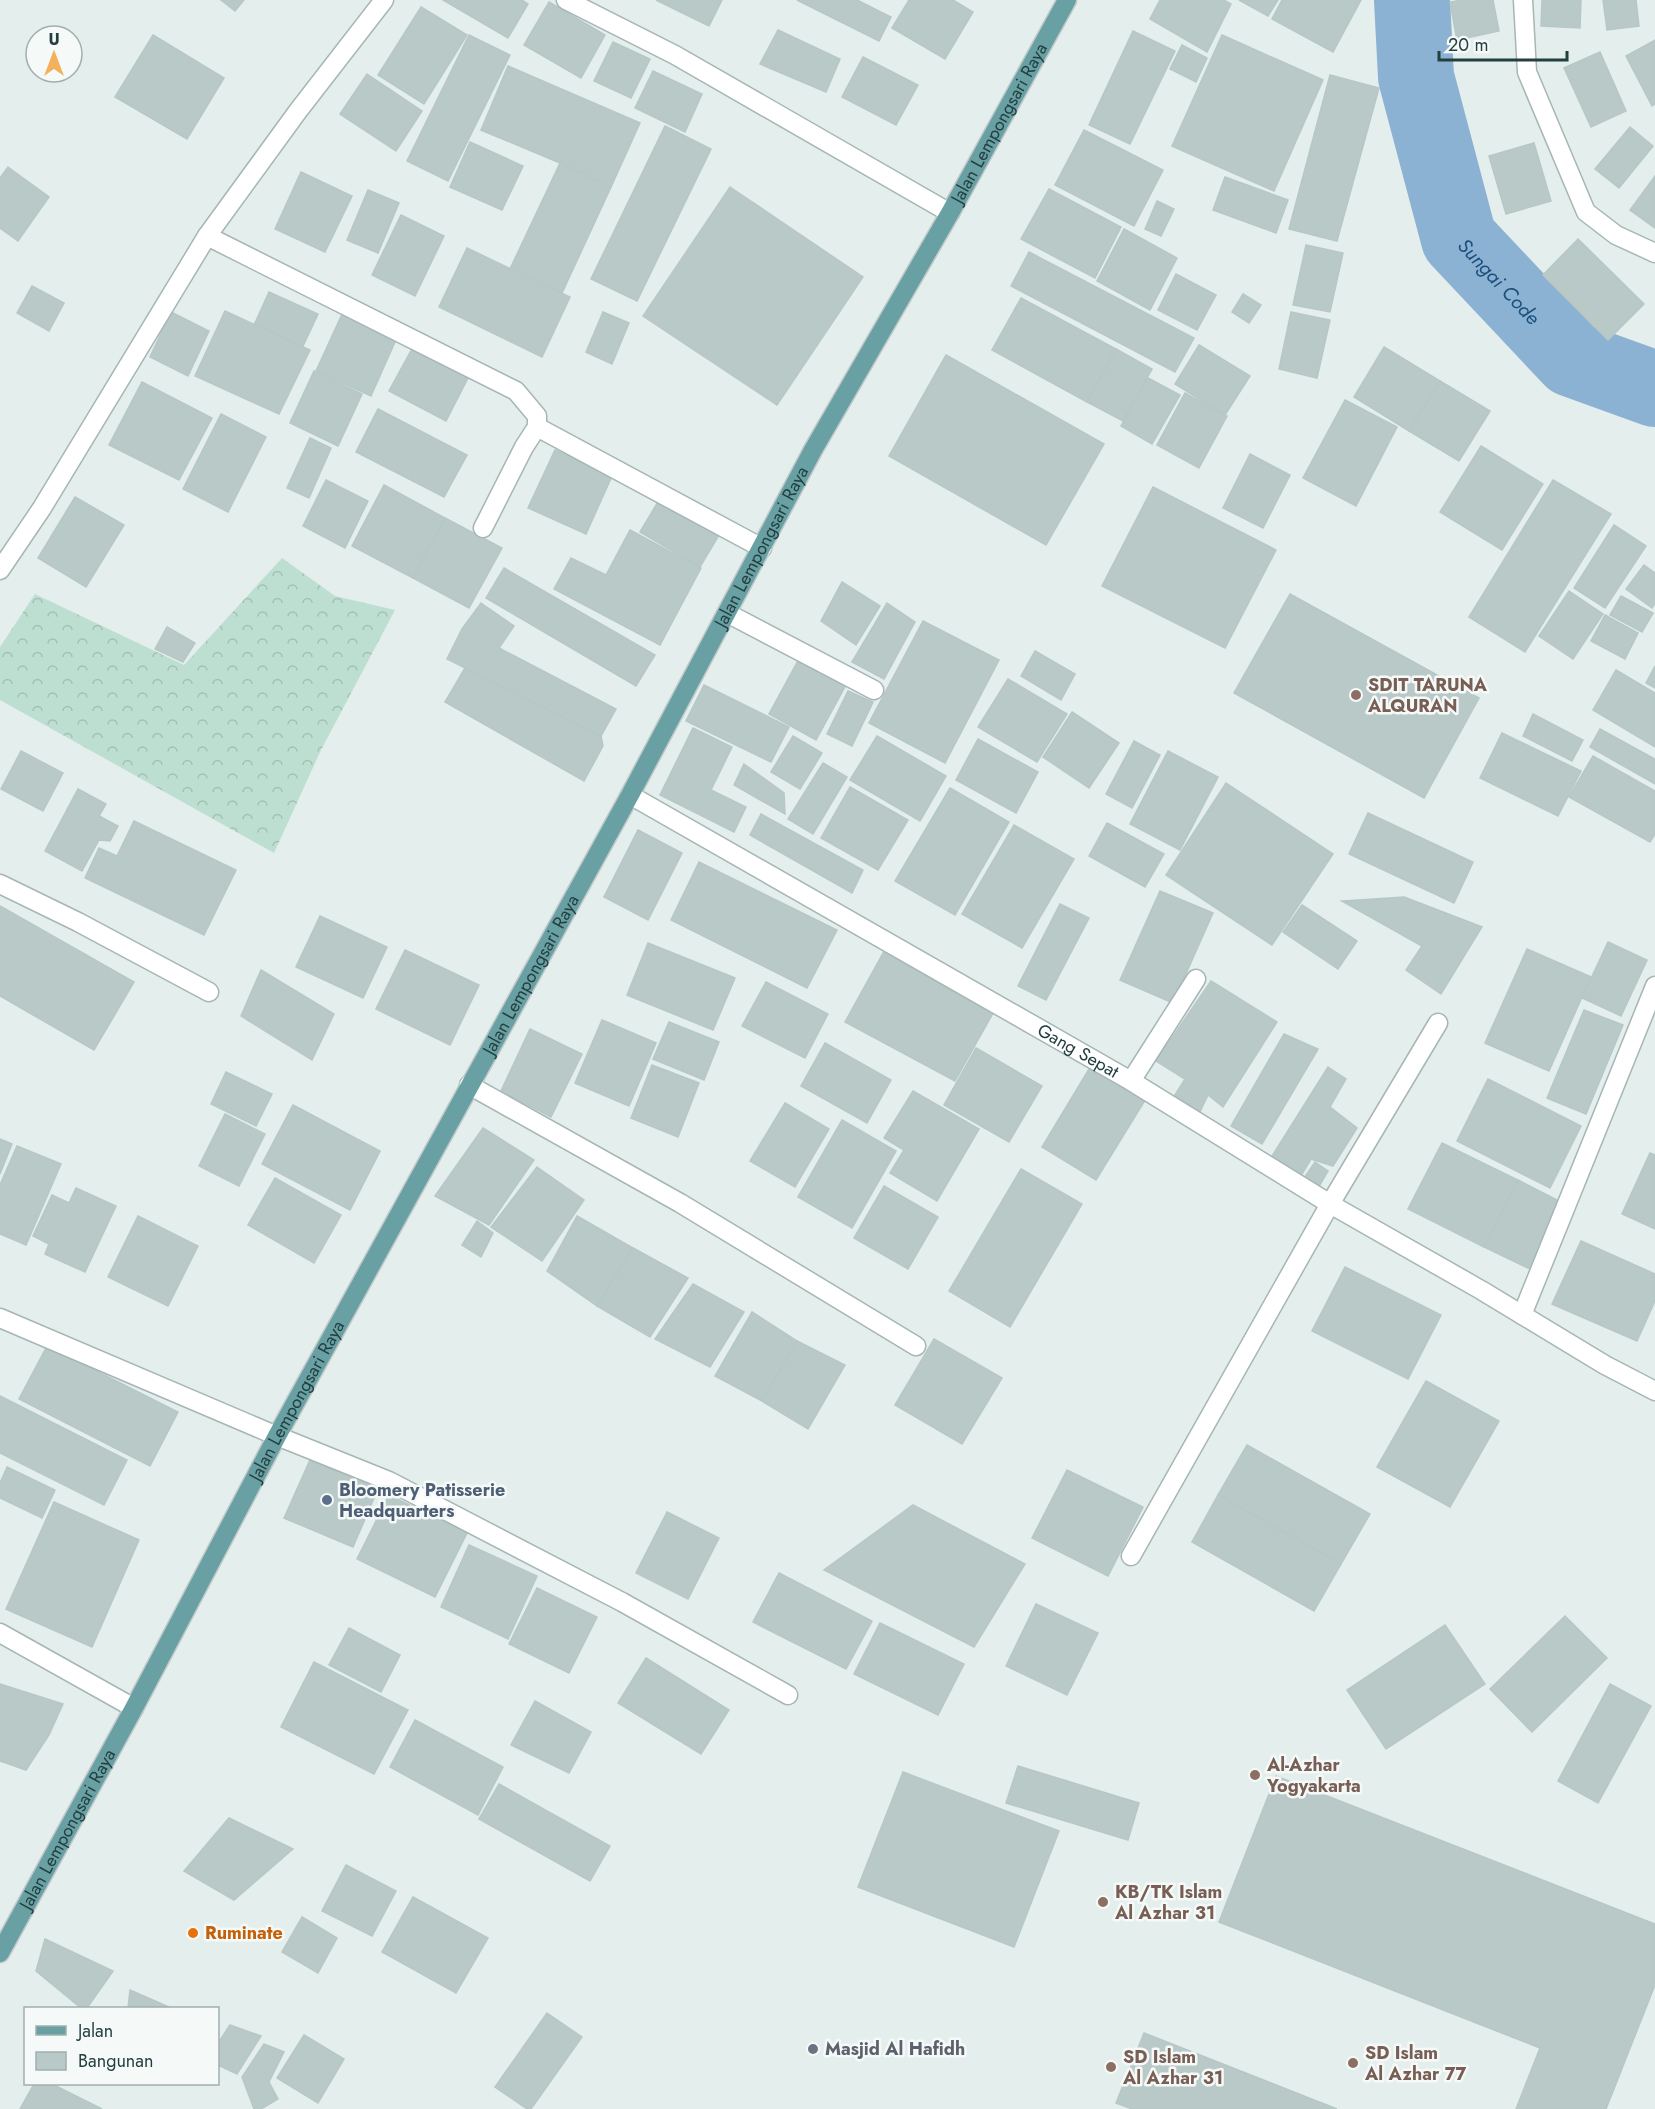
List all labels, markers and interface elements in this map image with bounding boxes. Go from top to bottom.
north arrow [24,24,84,84]
scale bar [1439,24,1566,62]
text: U [48,28,60,51]
text: 20 m [1448,32,1488,58]
street label: Jalan Lempongsari Raya [944,38,1054,210]
water label: Sungai Code [1451,232,1547,331]
street label: Jalan Lempongsari Raya [707,462,815,634]
place label: SDIT TARUNA ALQURAN [1367,672,1488,719]
marker: SDIT TARUNA ALQURAN [1349,688,1363,702]
street label: Jalan Lempongsari Raya [475,890,586,1061]
street label: Gang Sepat [1033,1017,1124,1085]
street label: Jalan Lempongsari Raya [242,1316,351,1487]
place label: Bloomery Patisserie Headquarters [339,1477,505,1524]
marker: Bloomery Patisserie Headquarters [320,1493,334,1507]
street label: Jalan Lempongsari Raya [12,1744,122,1916]
place label: Al-Azhar Yogyakarta [1266,1752,1361,1799]
marker: Al-Azhar Yogyakarta [1248,1768,1262,1782]
place label: KB/TK Islam Al Azhar 31 [1114,1879,1222,1926]
marker: KB/TK Islam Al Azhar 31 [1096,1895,1110,1909]
place label: Ruminate [205,1920,283,1946]
marker: Ruminate [186,1926,200,1940]
legend [24,2007,219,2085]
text: Jalan [76,2018,113,2044]
place label: Masjid Al Hafidh [825,2036,965,2062]
place label: SD Islam Al Azhar 77 [1364,2040,1467,2087]
marker: Masjid Al Hafidh [806,2042,820,2056]
place label: SD Islam Al Azhar 31 [1122,2044,1223,2091]
text: Bangunan [78,2048,153,2074]
marker: SD Islam Al Azhar 77 [1346,2056,1360,2070]
marker: SD Islam Al Azhar 31 [1104,2060,1118,2074]

